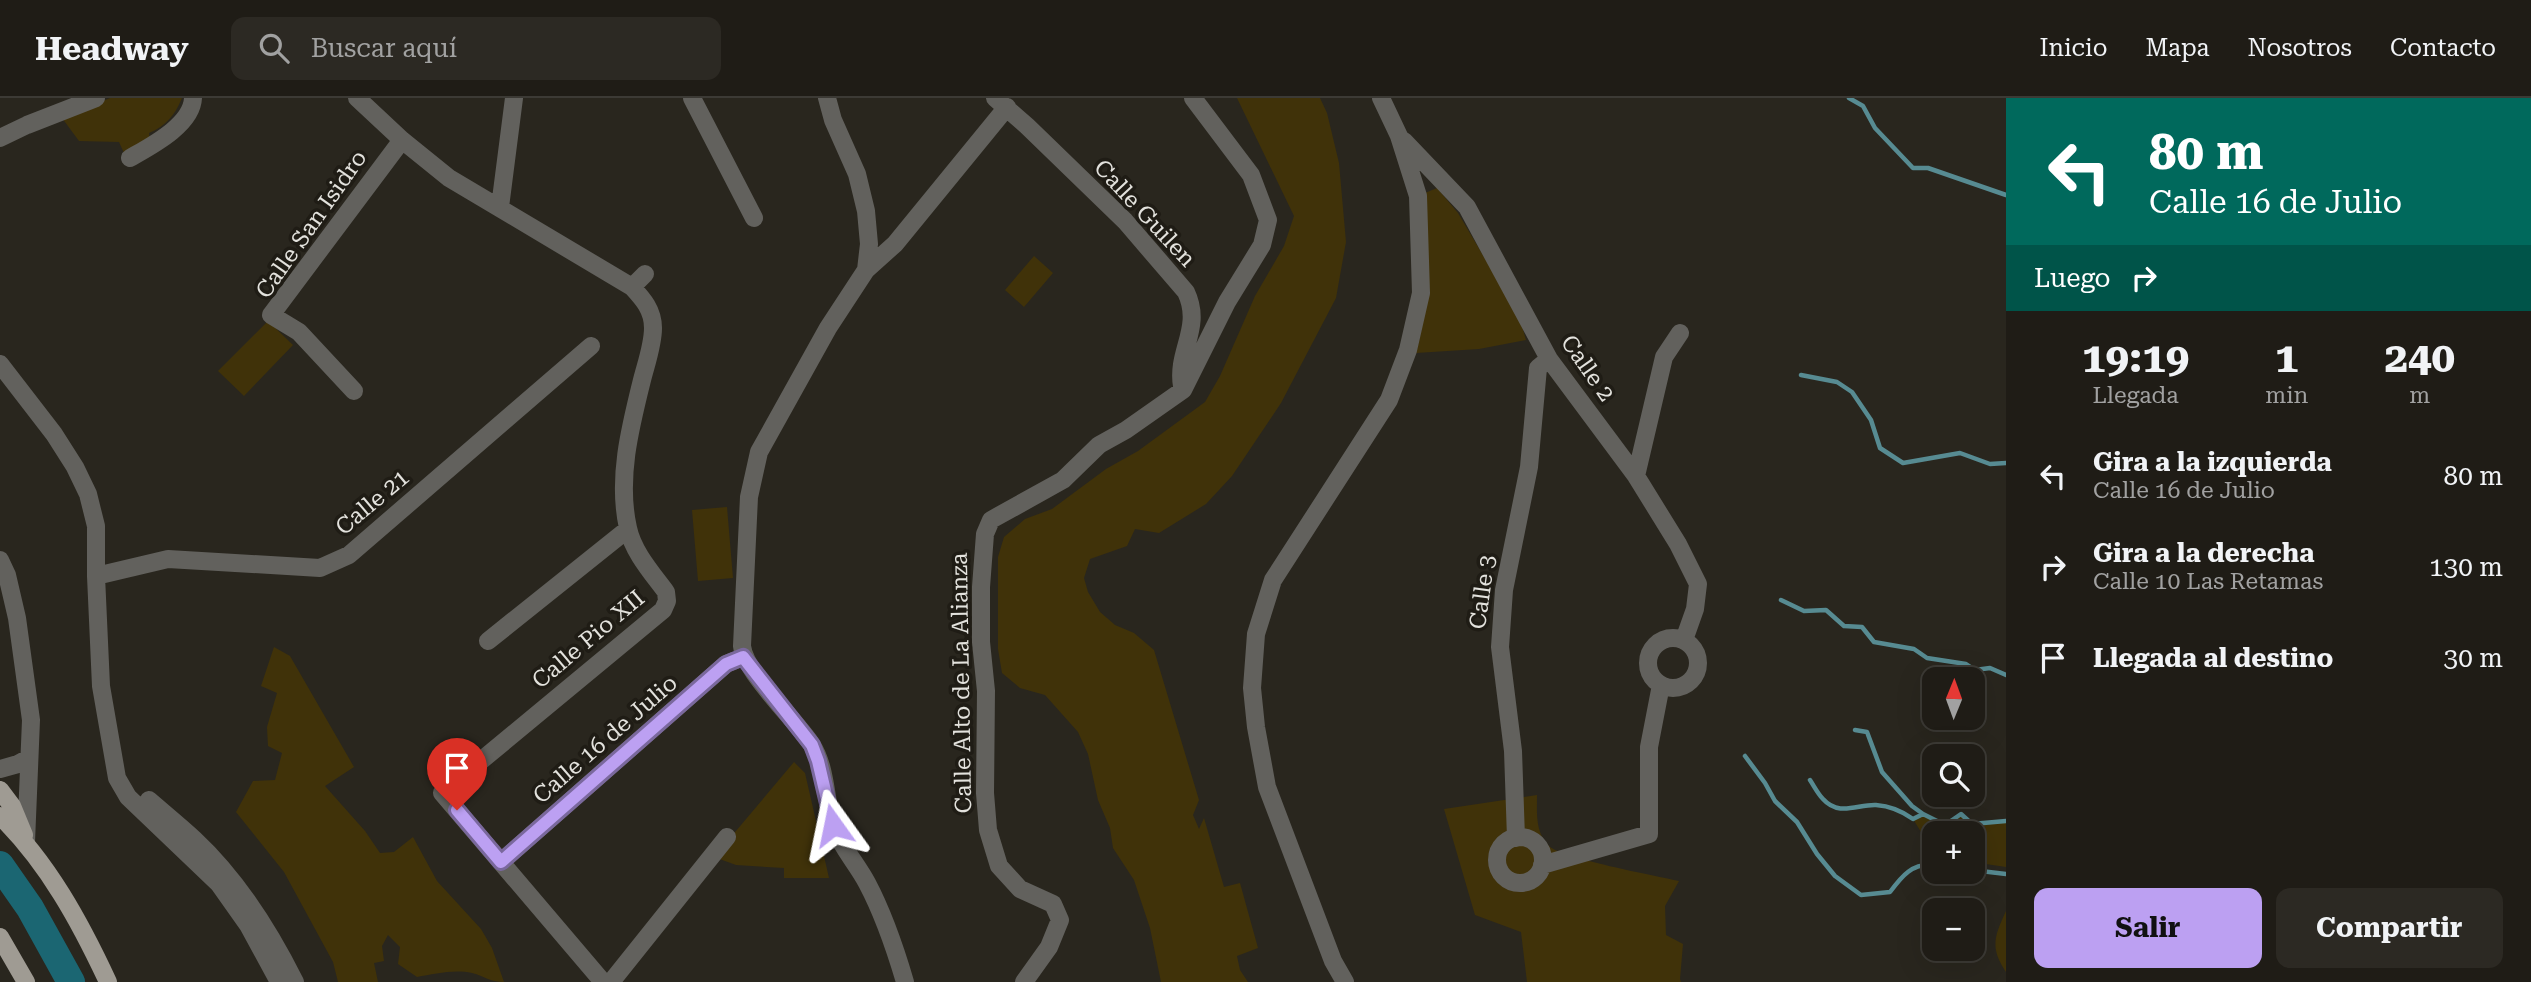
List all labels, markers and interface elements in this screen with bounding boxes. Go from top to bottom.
search box [231,17,721,80]
text: Headway [35,29,189,68]
icon: search [255,29,293,67]
text: Buscar aquí [311,33,457,63]
text: Inicio [2039,34,2107,62]
text: Mapa [2145,34,2210,62]
text: Nosotros [2248,34,2352,62]
text: Contacto [2390,34,2496,62]
text: 80 m [2149,124,2264,181]
icon: left [2034,126,2125,217]
street label: Calle San Isidro [250,145,372,303]
street label: Calle Guilen [1088,154,1201,273]
text: Calle 16 de Julio [2149,183,2402,221]
icon: right [2125,259,2163,297]
text: Luego [2034,263,2111,293]
street label: Calle 2 [1555,330,1620,407]
text: 19:19 [2082,333,2189,382]
text: 1 [2275,333,2299,382]
text: 240 [2384,333,2455,382]
text: Llegada [2093,382,2179,409]
text: min [2265,382,2308,409]
text: m [2409,382,2430,409]
text: Gira a la izquierda [2093,447,2332,477]
icon: left [2034,457,2072,495]
text: 80 m [2444,461,2503,491]
street label: Calle 21 [330,464,414,541]
text: Calle 16 de Julio [2093,477,2275,504]
text: Gira a la derecha [2093,538,2314,568]
icon: right [2034,548,2072,586]
street label: Calle Alto de La Alianza [946,552,977,814]
text: 130 m [2429,552,2503,582]
street label: Calle 3 [1464,553,1501,631]
text: Calle 10 Las Retamas [2093,568,2323,595]
street label: Calle Pio XII [527,585,650,694]
icon: arrive [2034,639,2072,677]
text: Llegada al destino [2093,643,2333,673]
text: 30 m [2444,643,2503,673]
north arrow [1922,667,1984,730]
map controls [1922,667,1985,961]
street label: Calle 16 de Julio [528,670,683,809]
pin [427,738,487,810]
button: search [1922,744,1985,807]
icon: arrive [438,749,476,787]
position arrow [796,788,870,862]
button: + [1922,821,1985,884]
button: Salir [2034,888,2262,968]
button: Compartir [2276,888,2503,968]
button: − [1922,898,1985,961]

